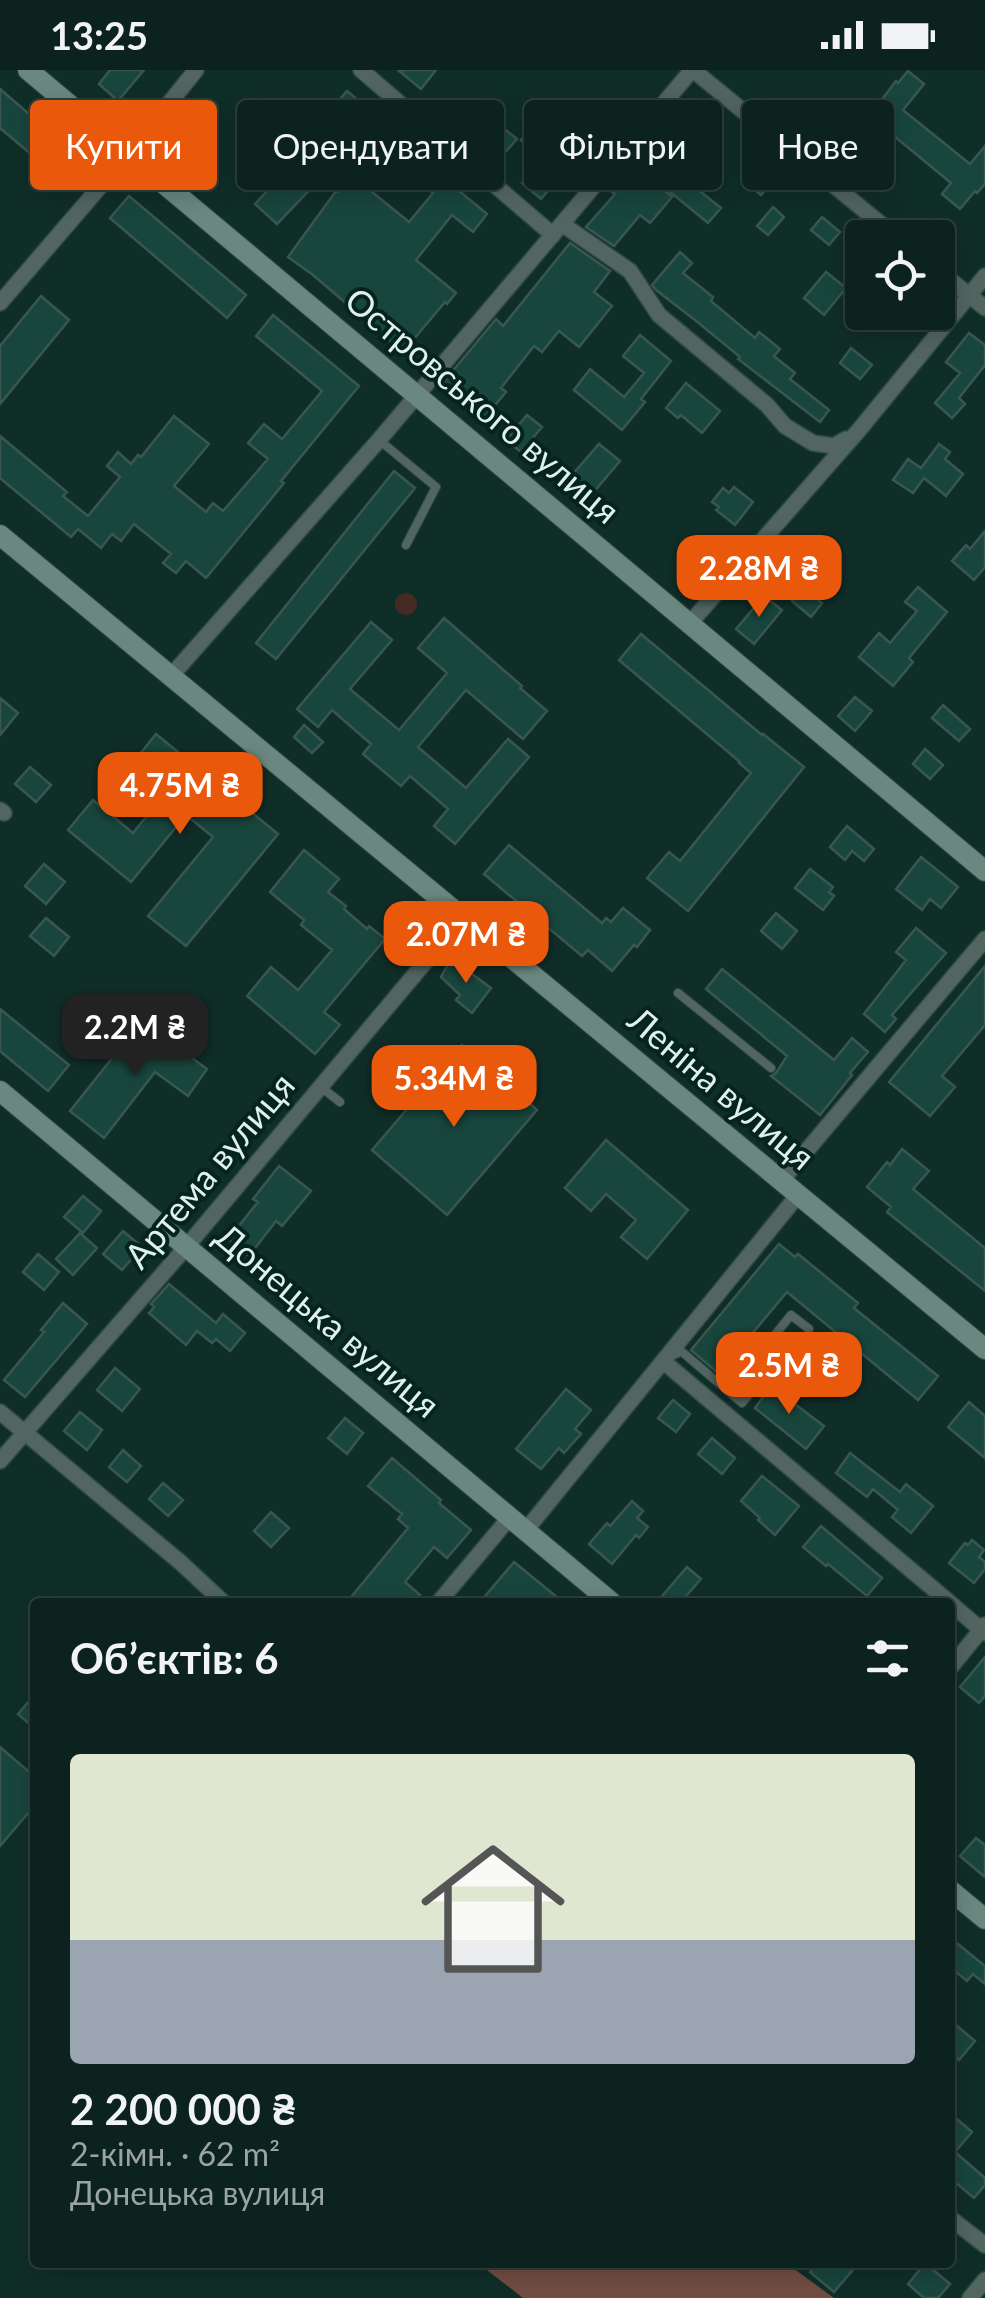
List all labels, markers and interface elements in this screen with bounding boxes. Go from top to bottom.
text: 13:25 [50,12,148,58]
chip: Купити [30,100,217,190]
chip: Орендувати [237,100,504,190]
chip: Фільтри [524,100,722,190]
chip: Нове [742,100,894,190]
map controls [845,220,955,330]
button: locate [845,220,955,330]
street label: Островського вулиця [338,278,629,531]
pin: 2.28M ₴ [667,535,851,620]
text: 2.28M ₴ [699,548,819,587]
pin: 4.75M ₴ [88,752,272,837]
text: 4.75M ₴ [120,765,240,804]
pin: 2.07M ₴ [374,901,558,986]
text: 2.07M ₴ [406,914,526,953]
pin: 2.2M ₴ [54,994,216,1079]
street label: Леніна вулиця [620,997,824,1177]
text: 2.2M ₴ [84,1007,186,1046]
pin: 5.34M ₴ [362,1045,546,1130]
text: 5.34M ₴ [394,1058,514,1097]
street label: Артема вулиця [115,1064,302,1276]
street label: Донецька вулиця [208,1214,449,1425]
pin: 2.5M ₴ [708,1332,870,1417]
text: 2.5M ₴ [738,1345,840,1384]
icon: filters [860,1631,915,1686]
text: Об’єктів: 6 [70,1633,279,1683]
icon: home [403,1819,583,1999]
text: 2 200 000 ₴ [70,2084,297,2134]
text: 2-кімн. · 62 m² [70,2134,280,2173]
text: Донецька вулиця [70,2173,325,2212]

